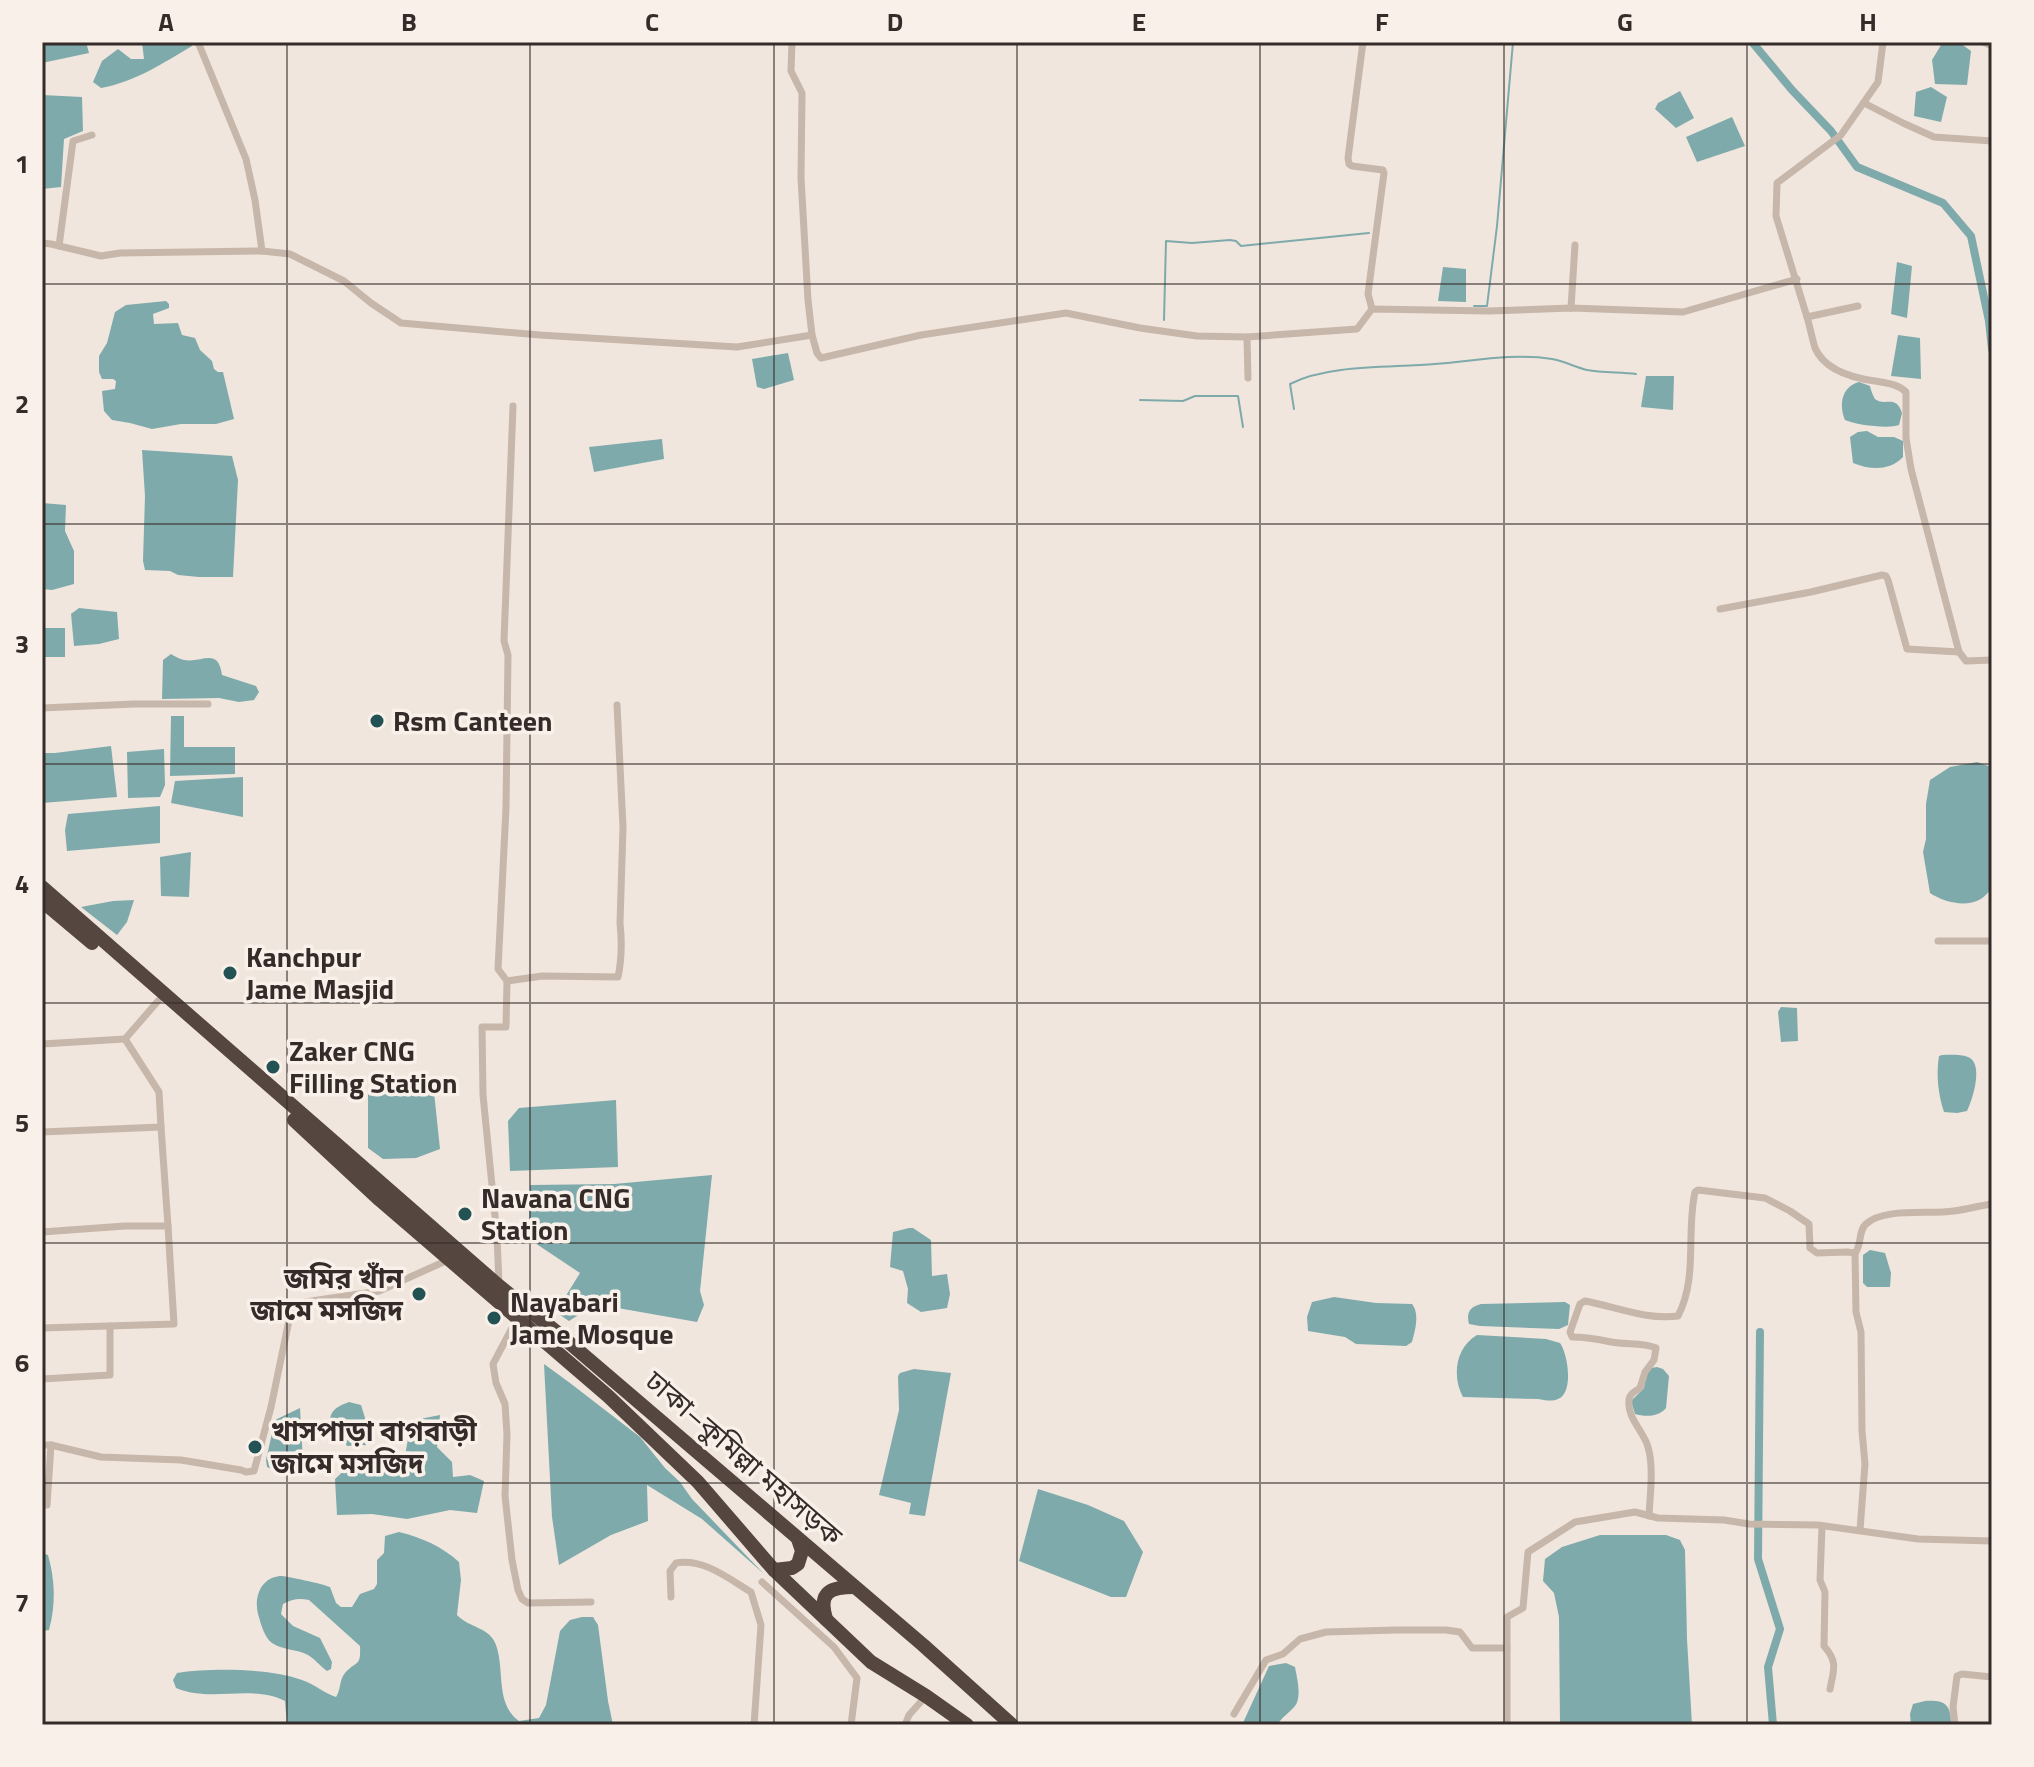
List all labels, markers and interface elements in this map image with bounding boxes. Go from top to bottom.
text: A [158,2,174,41]
text: B [401,2,417,41]
text: C [645,2,659,41]
text: D [887,2,903,41]
text: E [1132,2,1146,41]
text: F [1375,2,1389,41]
text: G [1617,2,1633,41]
text: H [1859,2,1877,41]
text: 1 [15,144,29,183]
text: 2 [15,384,29,423]
text: 3 [15,624,29,663]
place label: Rsm Canteen [393,699,552,742]
marker: Rsm Canteen [368,712,386,730]
text: 4 [15,864,29,903]
place label: Kanchpur Jame Masjid [246,935,394,1010]
marker: Kanchpur Jame Masjid [221,964,239,982]
place label: Zaker CNG Filling Station [289,1029,457,1104]
marker: Zaker CNG Filling Station [264,1058,282,1076]
text: 5 [15,1103,29,1142]
place label: Navana CNG Station [481,1176,630,1251]
marker: Navana CNG Station [456,1205,474,1223]
place label: জমির খাঁন জামে মসজিদ [249,1256,404,1331]
place label: Nayabari Jame Mosque [510,1280,674,1355]
marker: জমির খাঁন জামে মসজিদ [410,1285,428,1303]
marker: Nayabari Jame Mosque [485,1309,503,1327]
text: 6 [15,1343,29,1382]
street label: ঢাকা–কুমিল্লা মহাসড়ক [635,1359,853,1556]
place label: খাসপাড়া বাগবাড়ী জামে মসজিদ [270,1409,478,1484]
marker: খাসপাড়া বাগবাড়ী জামে মসজিদ [246,1438,264,1456]
text: 7 [15,1583,29,1622]

